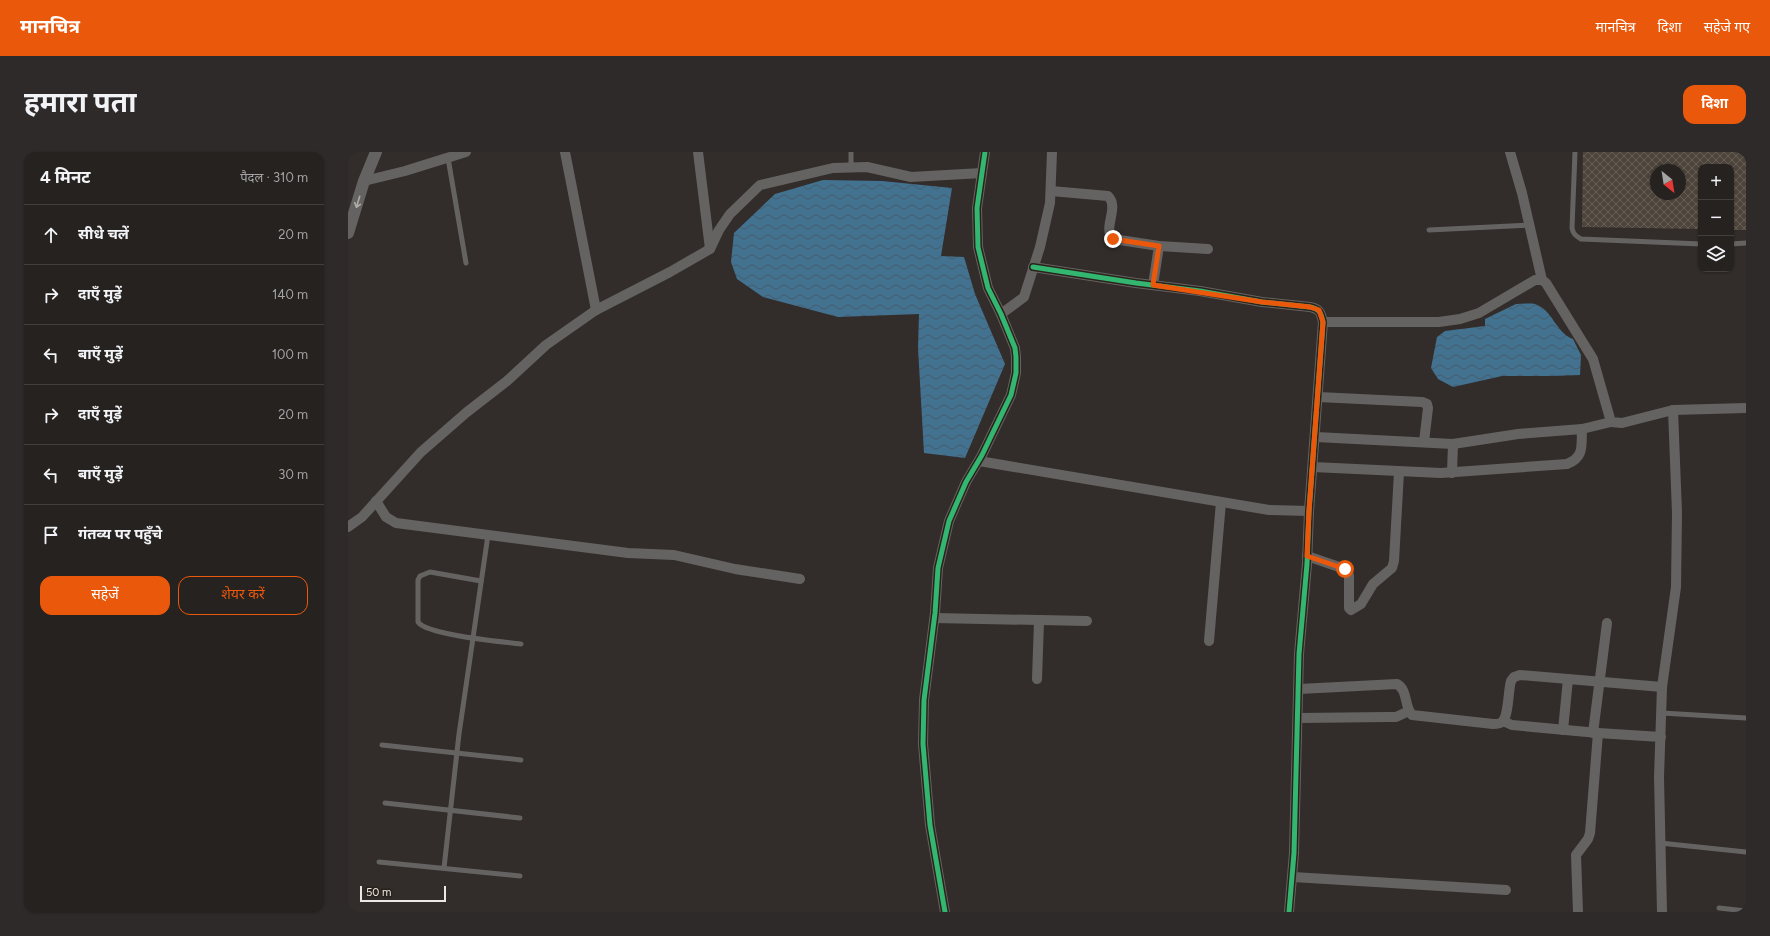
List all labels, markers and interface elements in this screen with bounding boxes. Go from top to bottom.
text: मानचित्र [20,15,80,38]
text: मानचित्र [1595,19,1635,36]
text: दिशा [1657,19,1682,36]
text: सहेजे गए [1704,19,1750,36]
text: हमारा पता [24,85,136,119]
button: दिशा [1683,85,1746,124]
north arrow [1650,164,1686,200]
map controls [1698,164,1734,272]
button: + [1698,164,1734,200]
text: 4 मिनट [40,167,91,187]
text: पैदल · 310 m [240,170,308,185]
one-way arrow [353,195,361,207]
button: − [1698,200,1734,236]
icon: ahead [40,224,62,246]
text: सीधे चलें [78,225,129,243]
text: 20 m [278,227,308,242]
route end [1104,230,1122,248]
button: layers [1698,236,1734,272]
icon: right [40,284,62,306]
text: दाएँ मुड़ें [78,285,122,303]
text: 140 m [272,287,308,302]
icon: left [40,344,62,366]
text: बाएँ मुड़ें [78,345,123,363]
text: 100 m [272,347,308,362]
icon: right [40,404,62,426]
text: दाएँ मुड़ें [78,405,122,423]
text: 20 m [278,407,308,422]
icon: left [40,464,62,486]
text: बाएँ मुड़ें [78,465,123,483]
text: 30 m [278,467,308,482]
icon: arrive [40,524,62,546]
text: गंतव्य पर पहुँचे [78,525,162,543]
route start [1336,560,1354,578]
button: सहेजें [40,576,170,615]
button: शेयर करें [178,576,308,615]
scale bar [360,884,446,903]
text: 50 m [366,886,391,899]

